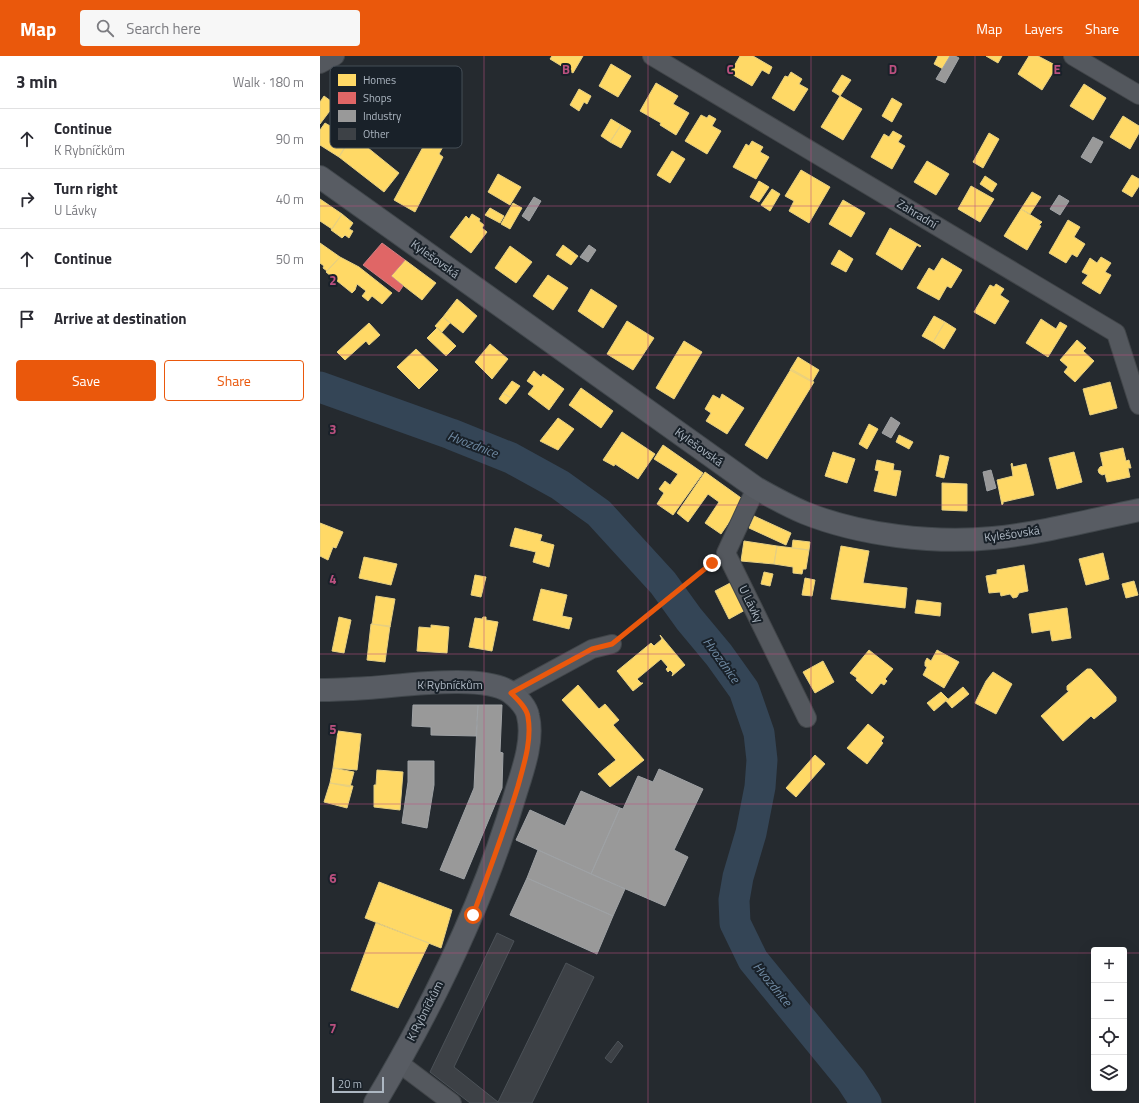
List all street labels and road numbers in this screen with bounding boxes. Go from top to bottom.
street label: Zahradní [893,194,942,234]
street label: Kylešovská [407,234,464,283]
street label: Kylešovská [671,422,728,471]
street label: Kylešovská [983,520,1041,547]
street label: U Lávky [734,582,769,626]
street label: K Rybníčkům [417,675,483,694]
street label: K Rybníčkům [401,977,448,1044]

